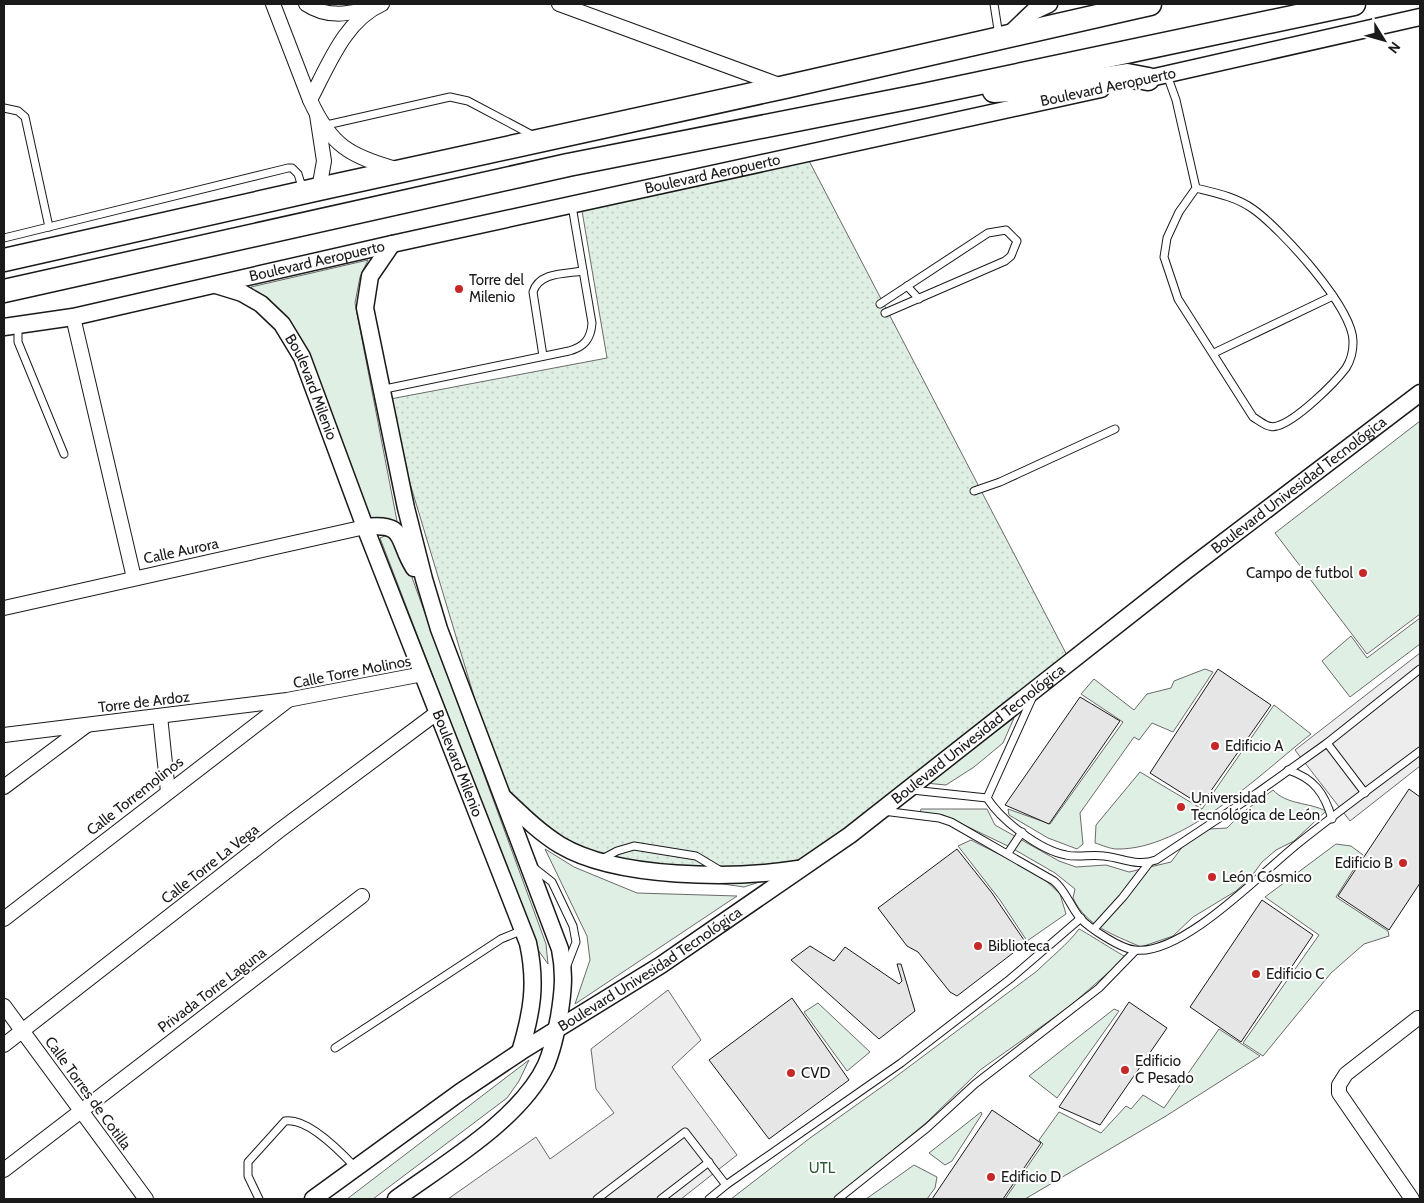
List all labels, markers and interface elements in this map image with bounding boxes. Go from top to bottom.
north arrow [1359,15,1409,65]
text: N [1384,38,1405,57]
street label: Boulevard Aeropuerto [1038,64,1178,110]
street label: Boulevard Aeropuerto [643,150,782,198]
street label: Boulevard Aeropuerto [247,237,386,285]
place label: Torre del Milenio [469,271,524,306]
marker: Torre del Milenio [453,283,465,295]
street label: Boulevard Milenio [281,331,341,442]
street label: Boulevard Univesidad Tecnológica [1208,412,1391,557]
street label: Calle Aurora [142,534,221,568]
place label: Campo de futbol [1246,564,1353,582]
marker: Campo de futbol [1357,567,1369,579]
street label: Calle Torre Molinos [292,652,412,692]
street label: Boulevard Univesidad Tecnológica [888,660,1069,808]
street label: Torre de Ardoz [97,687,191,717]
street label: Boulevard Milenio [429,707,487,819]
place label: Edificio A [1225,737,1284,755]
marker: Edificio A [1209,740,1221,752]
street label: Calle Torremolinos [83,753,187,839]
place label: Universidad Tecnológica de León [1191,789,1320,824]
marker: Universidad Tecnológica de León [1175,801,1187,813]
street label: Calle Torre La Vega [158,820,263,908]
place label: Edificio B [1335,854,1393,872]
marker: Edificio B [1397,857,1409,869]
place label: León Cósmico [1222,868,1312,886]
marker: León Cósmico [1206,871,1218,883]
street label: Boulevard Univesidad Tecnológica [555,903,746,1035]
place label: Biblioteca [988,937,1051,955]
marker: Biblioteca [972,940,984,952]
street label: Privada Torre Laguna [154,943,270,1037]
place label: Edificio C [1266,965,1325,983]
marker: Edificio C [1250,968,1262,980]
street label: Calle Torres de Cotilla [41,1033,135,1154]
place label: Edificio C Pesado [1135,1052,1194,1087]
place label: CVD [801,1064,830,1082]
marker: Edificio C Pesado [1119,1064,1131,1076]
marker: CVD [785,1067,797,1079]
park label: UTL [809,1159,836,1177]
place label: Edificio D [1001,1168,1061,1186]
marker: Edificio D [985,1171,997,1183]

